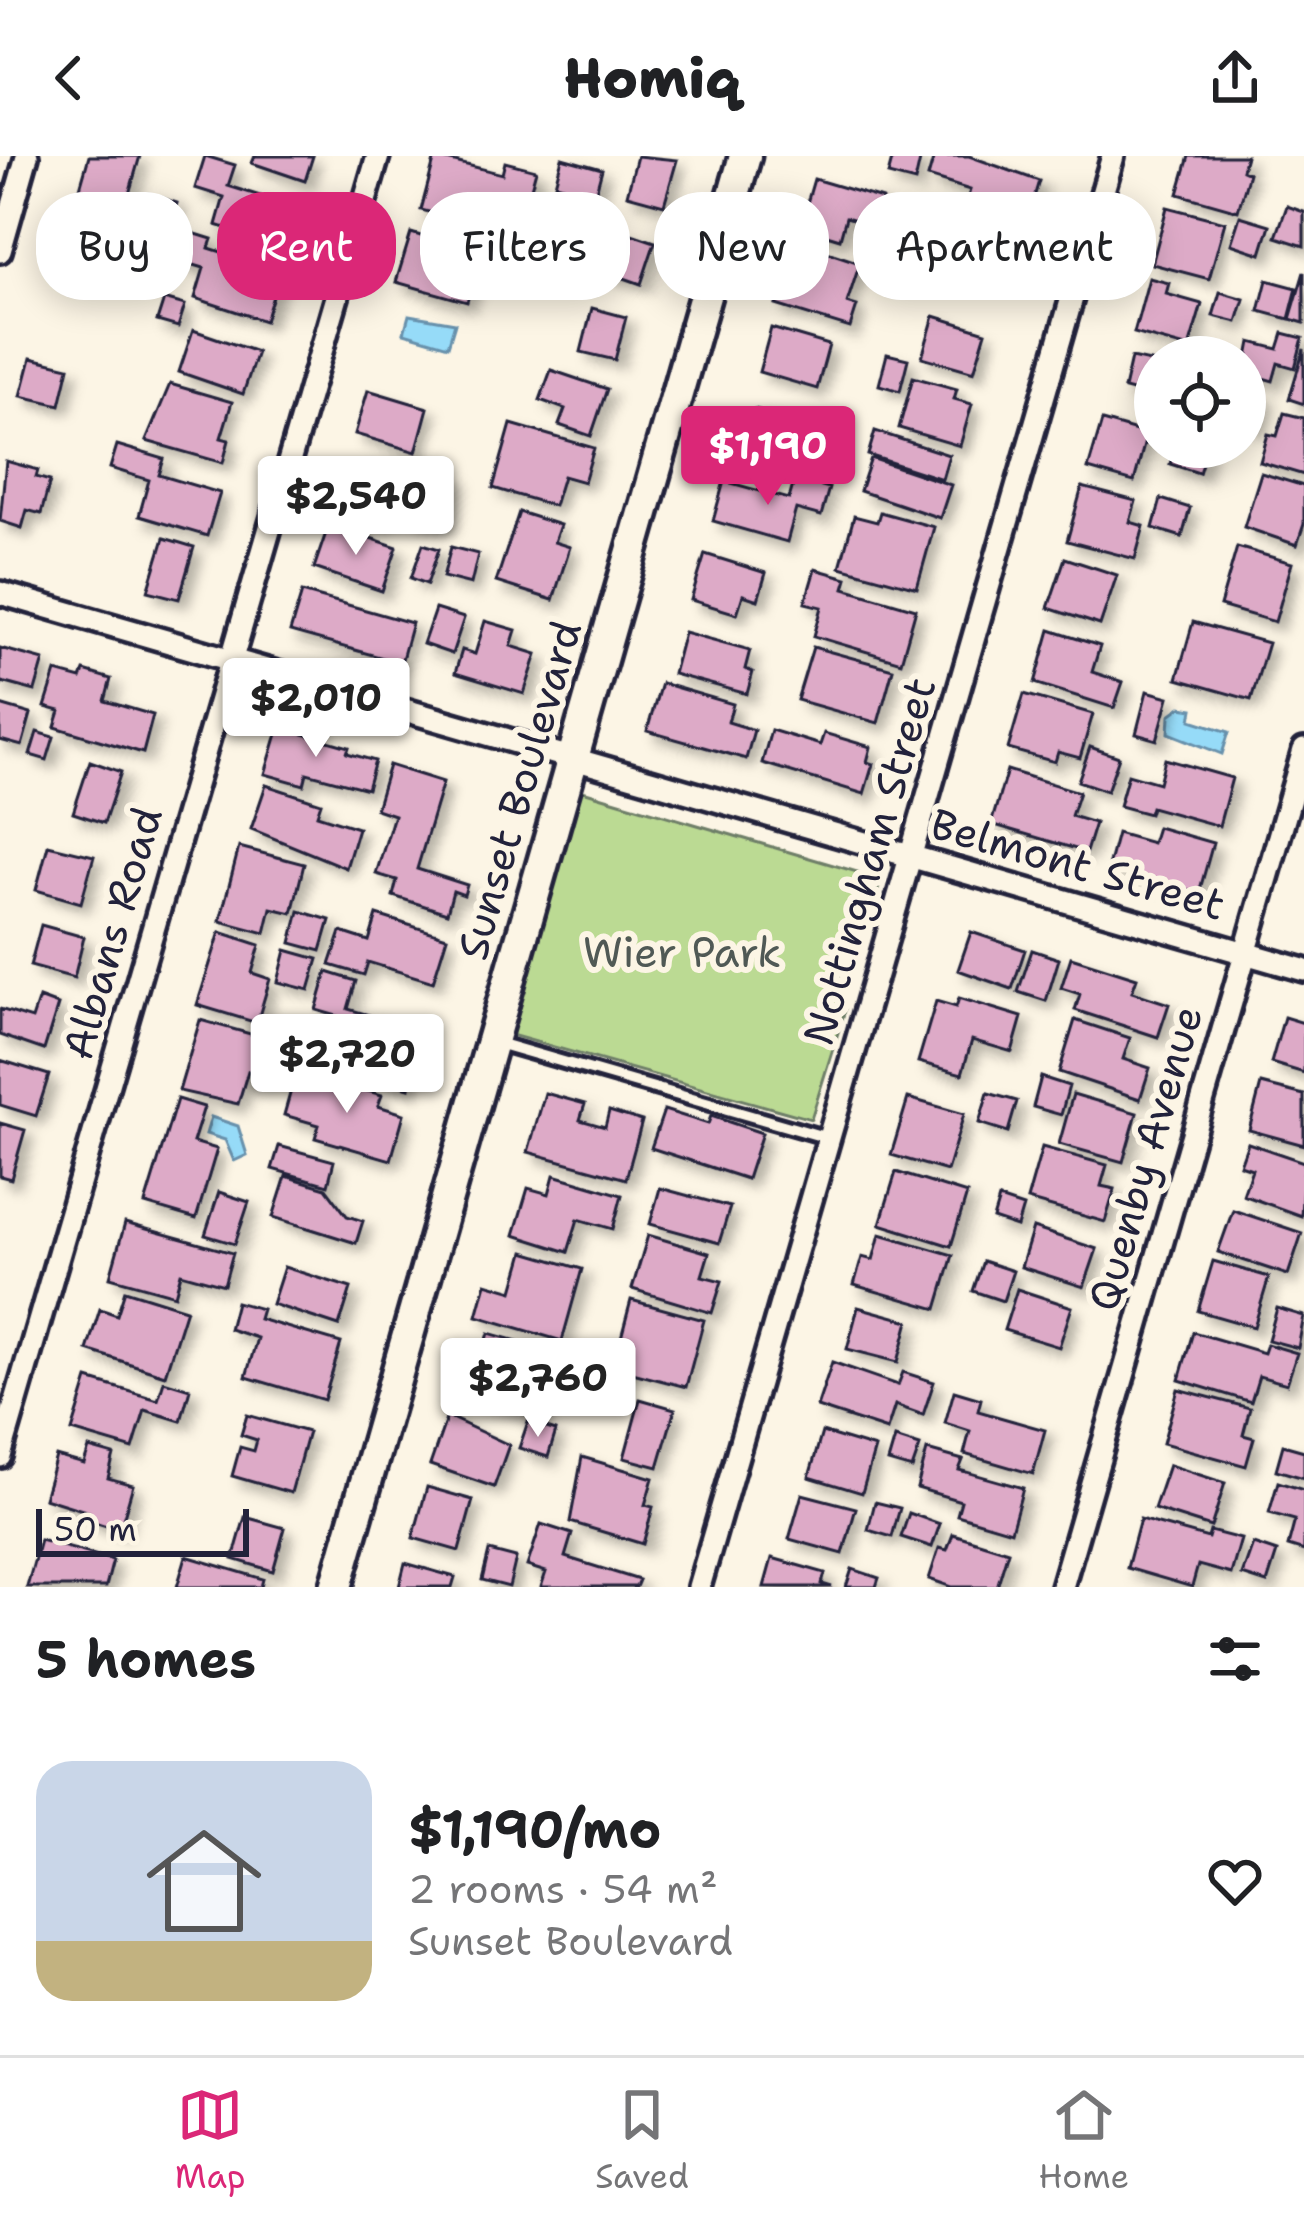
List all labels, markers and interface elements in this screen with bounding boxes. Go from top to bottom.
text: Homiq [564,42,740,114]
icon: back [36,45,102,111]
icon: share [1202,45,1268,111]
chip: Buy [36,192,193,300]
chip: Rent [217,192,396,300]
chip: Filters [420,192,630,300]
chip: New [654,192,829,300]
chip: Apartment [853,192,1156,300]
map controls [1134,336,1266,468]
button: locate [1134,336,1266,468]
pin: $1,190 [670,406,866,508]
text: $1,190 [708,419,828,471]
pin: $2,540 [258,456,454,558]
text: $2,540 [285,469,427,521]
street label: Sunset Boulevard [444,614,594,966]
pin: $2,010 [218,658,414,760]
text: $2,010 [250,671,382,723]
street label: Nottingham Street [790,671,948,1051]
street label: Belmont Street [924,795,1232,933]
street label: Albans Road [49,800,175,1066]
park label: Wier Park [583,924,781,980]
street label: Quenby Avenue [1075,999,1215,1317]
pin: $2,720 [249,1014,445,1116]
text: $2,720 [278,1027,416,1079]
pin: $2,760 [440,1338,636,1440]
text: $2,760 [468,1351,608,1403]
scale bar [36,1503,249,1556]
text: 50 m [54,1507,137,1552]
text: 5 homes [36,1625,256,1693]
icon: filters [1202,1626,1268,1692]
text: $1,190/mo [408,1795,661,1863]
icon: home [132,1809,276,1953]
icon: heart [1202,1848,1268,1914]
text: 2 rooms · 54 m² [408,1863,718,1915]
text: Sunset Boulevard [408,1915,733,1967]
tab: Map [175,2082,246,2199]
tab: Saved [595,2082,689,2199]
tab: Home [1038,2082,1129,2199]

